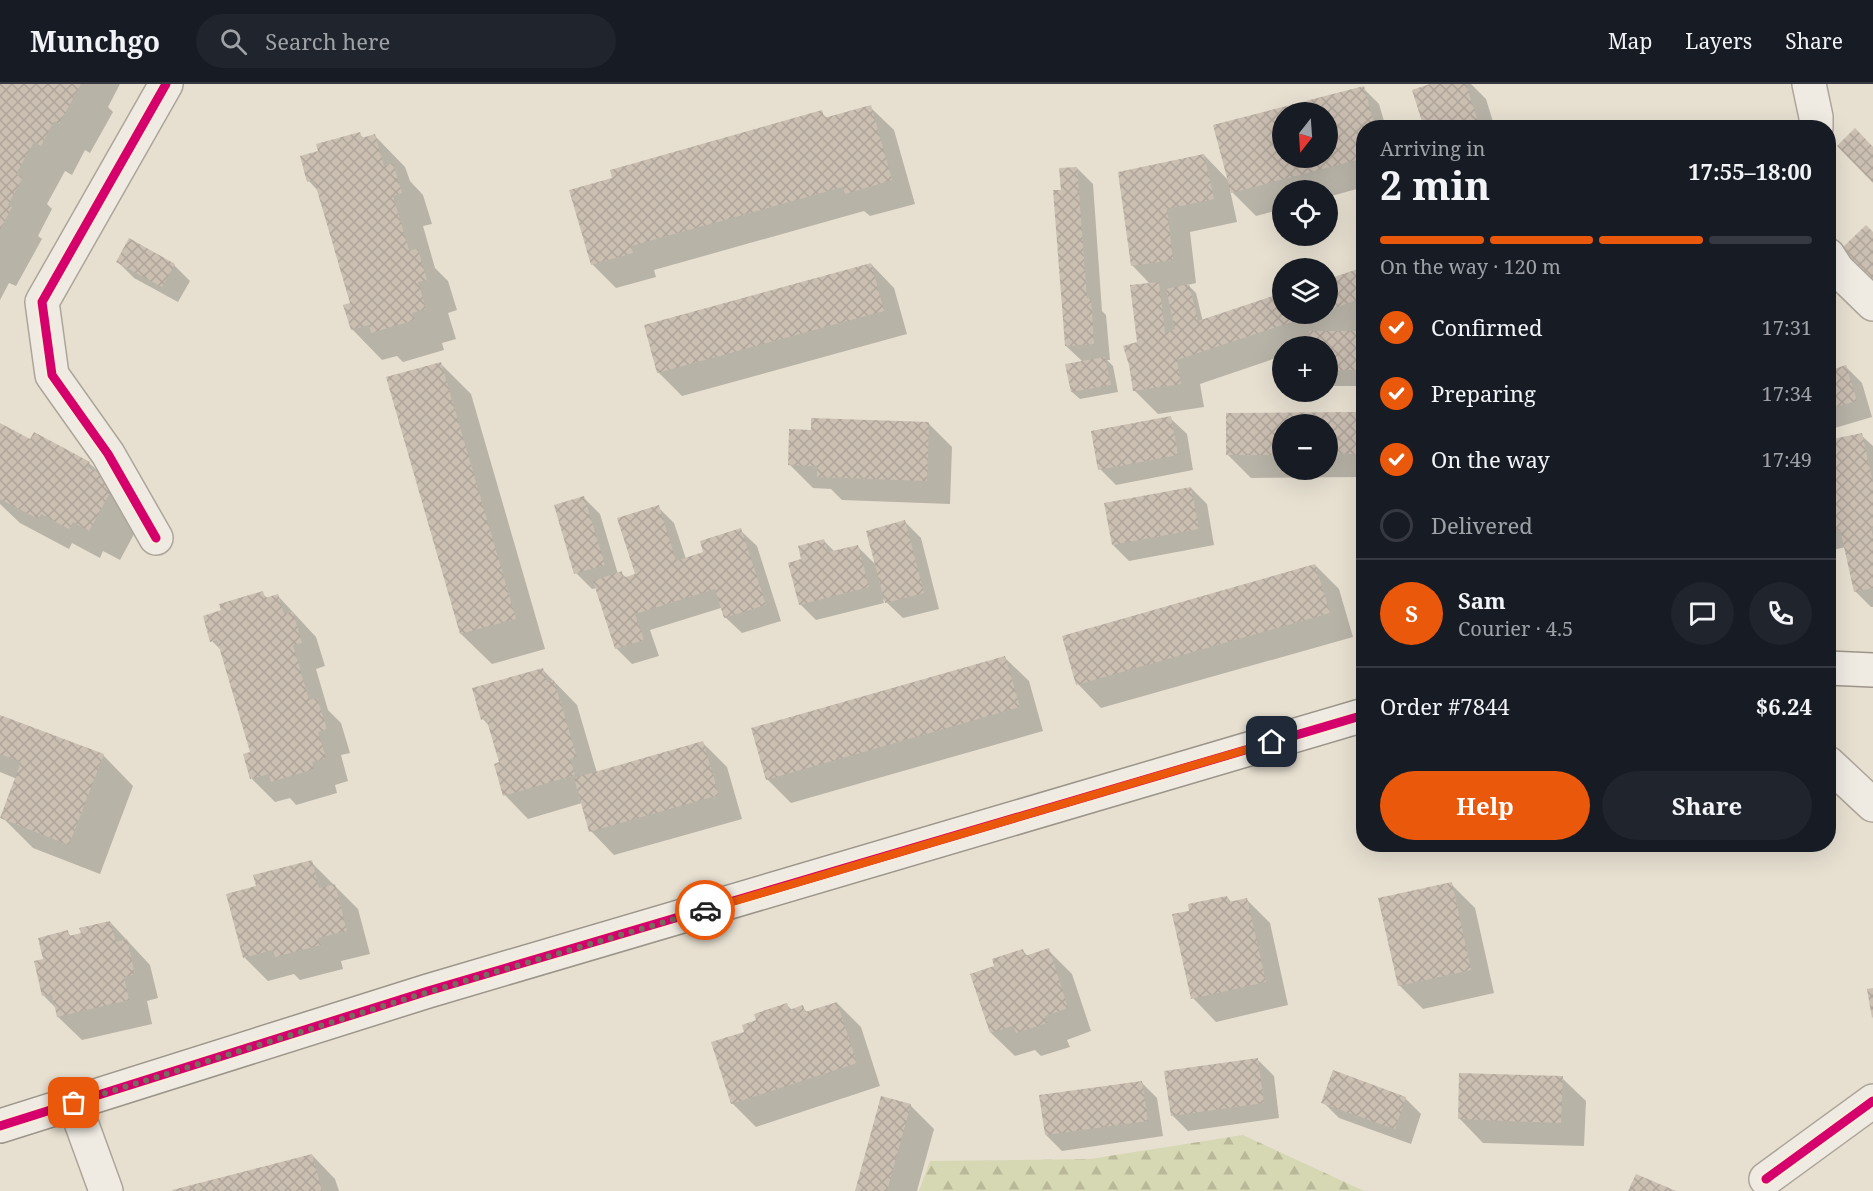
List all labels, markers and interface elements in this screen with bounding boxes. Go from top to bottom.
search box [196,14,616,68]
text: Munchgo [30,22,160,60]
icon: search [217,25,250,58]
text: Search here [265,26,390,56]
text: Map [1608,27,1652,55]
text: Layers [1685,27,1752,55]
text: Share [1785,27,1843,55]
north arrow [1272,102,1338,168]
map controls [1272,102,1338,480]
text: Arriving in [1380,135,1485,162]
text: 17:55–18:00 [1688,156,1812,186]
text: 2 min [1380,158,1490,211]
button: locate [1272,180,1338,246]
text: On the way · 120 m [1380,253,1561,280]
button: layers [1272,258,1338,324]
icon: check [1380,311,1413,344]
text: Confirmed [1431,312,1542,342]
text: 17:31 [1762,314,1812,341]
button: + [1272,336,1338,402]
icon: check [1380,377,1413,410]
text: Preparing [1431,378,1536,408]
text: 17:34 [1762,380,1812,407]
button: − [1272,414,1338,480]
icon: check [1380,443,1413,476]
text: On the way [1431,444,1550,474]
text: 17:49 [1762,446,1812,473]
text: Delivered [1431,510,1533,540]
button: chat [1671,582,1734,645]
button: phone [1749,582,1812,645]
text: Sam [1458,585,1506,615]
text: S [1405,598,1418,628]
text: Courier · 4.5 [1458,615,1573,642]
text: Order #7844 [1380,691,1510,721]
text: $6.24 [1756,691,1812,721]
pin [1246,716,1297,767]
icon: home [1255,725,1288,758]
button: Help [1380,771,1590,840]
button: Share [1602,771,1812,840]
courier [675,880,735,940]
icon: car [689,894,722,927]
pin [48,1077,99,1128]
icon: bag [57,1086,90,1119]

